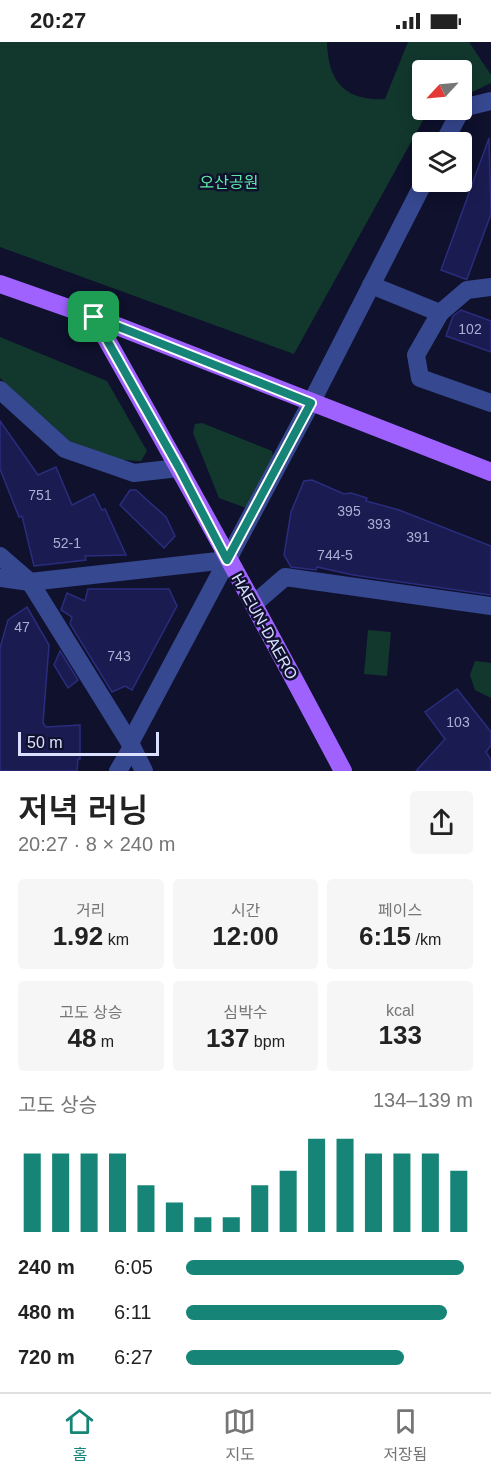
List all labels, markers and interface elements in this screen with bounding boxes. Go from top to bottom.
text: 20:27 [30,8,86,33]
north arrow [412,60,472,120]
map controls [412,60,472,192]
button: layers [412,132,472,192]
park label: 오산공원 [200,174,258,191]
pin [68,291,119,342]
icon: arrive [77,300,110,333]
house number: 102 [458,321,482,337]
house number: 751 [28,487,52,503]
house number: 395 [337,503,361,519]
house number: 393 [367,516,391,532]
house number: 391 [406,529,430,545]
house number: 52-1 [53,535,81,551]
house number: 744-5 [317,547,353,563]
street label: HAEUN-DAERO [228,570,301,682]
house number: 47 [14,619,30,635]
house number: 743 [107,648,131,664]
house number: 103 [446,714,470,730]
scale bar [18,729,159,756]
text: 50 m [27,734,63,751]
button: share [410,791,473,854]
text: 저녁 러닝 [18,792,149,829]
text: 20:27 · 8 × 240 m [18,833,175,855]
text: 거리 [76,902,106,919]
text: 시간 [231,902,260,919]
text: 페이스 [378,902,422,919]
text: 1.92 [53,921,103,951]
text: 12:00 [212,921,279,951]
text: 6:15 [359,921,411,951]
text: km [103,931,129,948]
text: /km [411,931,441,948]
text: kcal [386,1002,414,1019]
text: 고도 상승 [59,1004,122,1021]
text: 심박수 [223,1004,268,1021]
text: 133 [378,1020,422,1050]
text: 48 [67,1023,96,1053]
text: 137 [206,1023,249,1053]
text: m [96,1033,114,1050]
text: bpm [249,1033,285,1050]
text: 134–139 m [373,1089,473,1111]
text: 고도 상승 [18,1094,97,1116]
text: 240 m [18,1256,75,1278]
text: 6:05 [114,1256,153,1278]
text: 480 m [18,1301,75,1323]
text: 6:11 [114,1301,151,1323]
text: 720 m [18,1346,75,1368]
text: 6:27 [114,1346,153,1368]
tab: 홈 [63,1405,96,1465]
tab: 지도 [223,1405,256,1465]
tab: 저장됨 [383,1405,428,1465]

